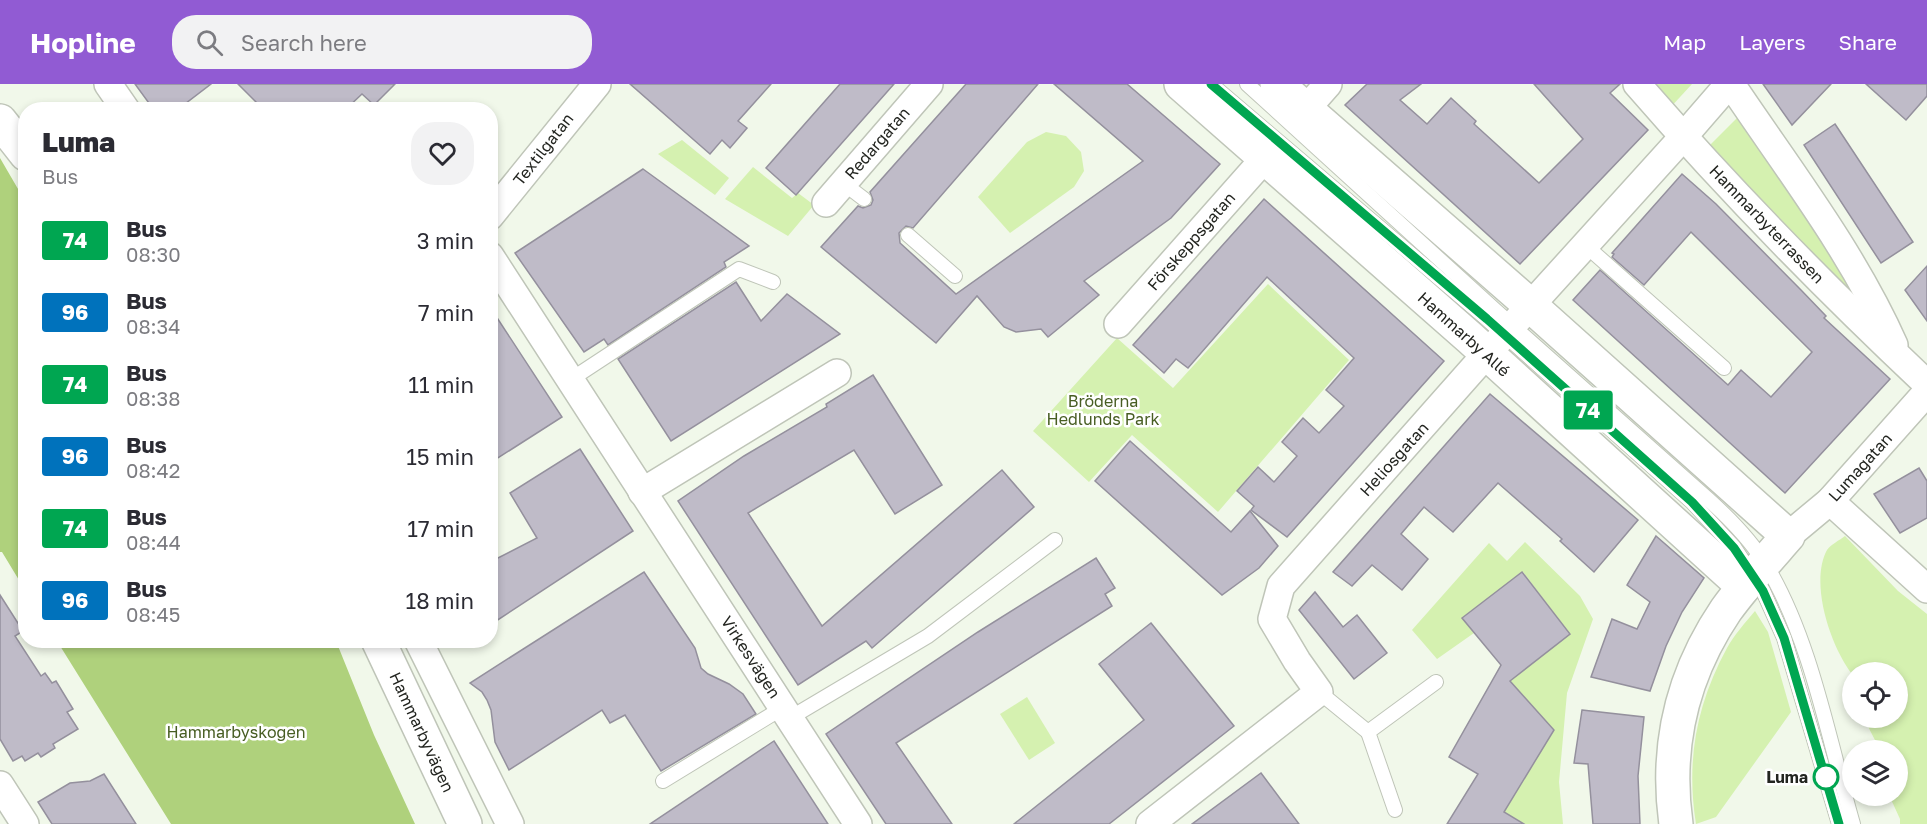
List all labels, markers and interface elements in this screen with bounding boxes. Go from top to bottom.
search box [172,15,592,69]
text: Hopline [30,26,136,59]
icon: search [193,26,226,59]
text: Search here [241,29,367,56]
text: Map [1663,29,1706,55]
text: Layers [1739,29,1806,55]
text: Share [1839,29,1897,55]
street label: Redargatan [840,103,914,183]
street label: Textilgatan [509,109,577,189]
button: heart [411,122,474,185]
text: Luma [42,125,115,158]
street label: Hammarbyterrassen [1705,161,1829,287]
text: Bus [42,164,78,188]
street label: Förskeppsgatan [1143,188,1239,294]
text: Bus [126,215,167,242]
text: 74 [63,227,87,253]
text: 3 min [417,227,474,254]
text: 08:30 [126,242,181,266]
text: Bus [126,287,167,314]
street label: Hammarby Allé [1414,287,1514,381]
text: 96 [62,299,88,325]
text: 7 min [418,299,474,326]
text: 08:34 [126,314,181,338]
text: Bus [126,359,167,386]
text: 74 [63,371,87,397]
text: 11 min [408,371,474,398]
text: 08:38 [126,386,181,410]
line badge: 74 [1561,390,1615,430]
park label: Bröderna Hedlunds Park [1047,391,1159,429]
text: 74 [1576,397,1600,423]
street label: Heliosgatan [1355,418,1433,500]
street label: Lumagatan [1824,428,1896,506]
text: Bus [126,431,167,458]
text: 96 [62,443,88,469]
text: 15 min [406,443,474,470]
text: 08:42 [126,458,180,482]
text: Bus [126,503,167,530]
text: 74 [63,515,87,541]
text: 17 min [407,515,474,542]
text: 08:44 [126,530,181,554]
text: Bus [126,575,167,602]
text: 96 [62,587,88,613]
text: 18 min [406,587,474,614]
text: 08:45 [126,602,180,626]
street label: Virkesvägen [717,612,785,702]
map controls [1842,662,1908,806]
button: locate [1842,662,1908,728]
street label: Hammarbyvägen [385,669,459,795]
park label: Hammarbyskogen [166,722,306,742]
button: layers [1842,740,1908,806]
marker: Luma [1813,764,1839,790]
place label: Luma [1766,767,1808,787]

